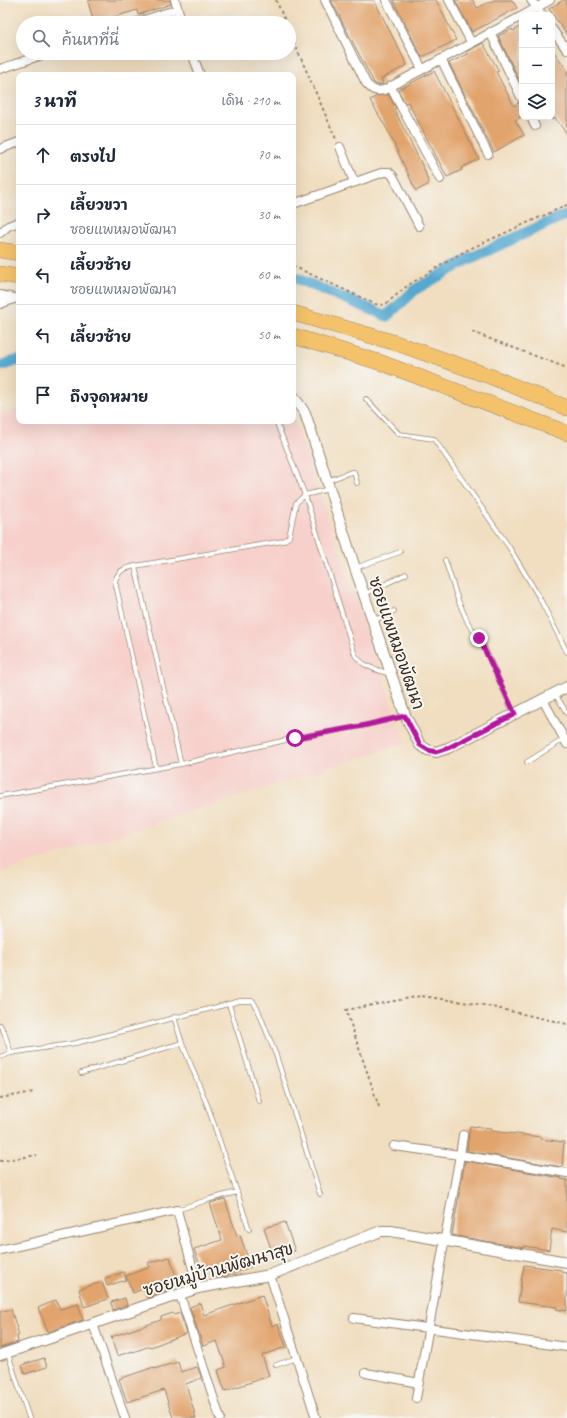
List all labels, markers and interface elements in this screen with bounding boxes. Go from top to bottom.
map controls [519,12,555,120]
button: + [519,12,555,48]
search box [16,16,296,60]
icon: search [30,27,52,49]
text: ค้นหาที่นี่ [62,31,119,50]
button: − [519,48,555,84]
button: layers [519,84,555,120]
text: 3 นาที [32,91,77,112]
text: เดิน · 210 m [222,93,280,109]
icon: ahead [32,144,54,166]
text: 70 m [258,147,280,163]
text: ตรงไป [70,148,116,167]
text: เลี้ยวขวา [70,196,128,215]
icon: right [32,204,54,226]
text: 30 m [258,207,280,223]
text: ซอยแพหมอพัฒนา [70,222,177,238]
text: เลี้ยวซ้าย [70,256,131,275]
icon: left [32,264,54,286]
text: 60 m [258,267,280,283]
text: ซอยแพหมอพัฒนา [70,282,177,298]
icon: left [32,324,54,346]
text: 50 m [258,327,280,343]
text: เลี้ยวซ้าย [70,328,131,347]
icon: arrive [32,384,54,406]
text: ถึงจุดหมาย [70,388,148,407]
street label: ซอยแพหมอพัฒนา [364,574,429,712]
route end [470,629,488,647]
route start [286,729,304,747]
street label: ซอยหมู่บ้านพัฒนาสุข [140,1237,296,1303]

